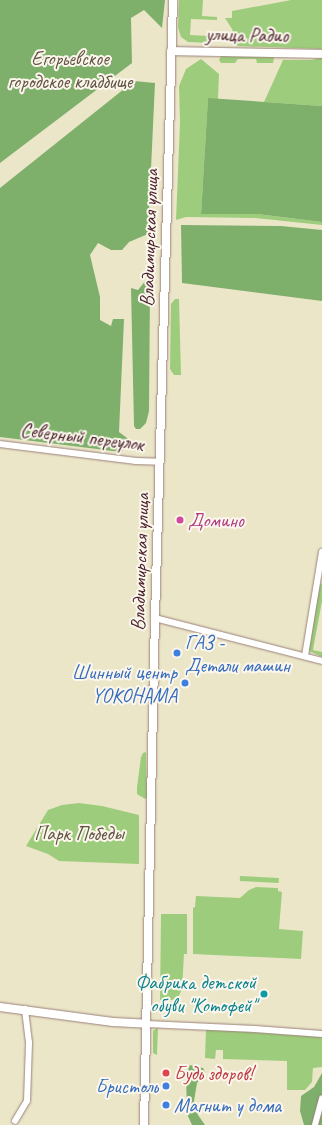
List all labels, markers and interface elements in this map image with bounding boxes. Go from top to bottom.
street label: улица Радио [205,22,289,48]
park label: Егорьевское городское кладбище [6,47,134,94]
street label: Владимирская улица [135,168,163,308]
street label: Северный переулок [19,418,145,456]
street label: Владимирская улица [126,492,154,632]
place label: Домино [188,508,244,532]
marker: Домино [175,515,185,525]
place label: ГАЗ - Детали машин [185,630,289,677]
marker: ГАЗ - Детали машин [172,648,182,658]
place label: Шинный центр YOKOHAMA [72,660,177,707]
marker: Шинный центр YOKOHAMA [180,678,190,688]
park label: Парк Победы [34,821,124,845]
place label: Фабрика детской обуви "Котофей" [135,970,256,1017]
marker: Фабрика детской обуви "Котофей" [259,989,269,999]
place label: Будь здоров! [174,1061,251,1085]
marker: Будь здоров! [161,1068,171,1078]
place label: Бристоль [96,1074,158,1098]
marker: Бристоль [161,1081,171,1091]
place label: Магнит у дома [174,1093,281,1117]
marker: Магнит у дома [161,1100,171,1110]

